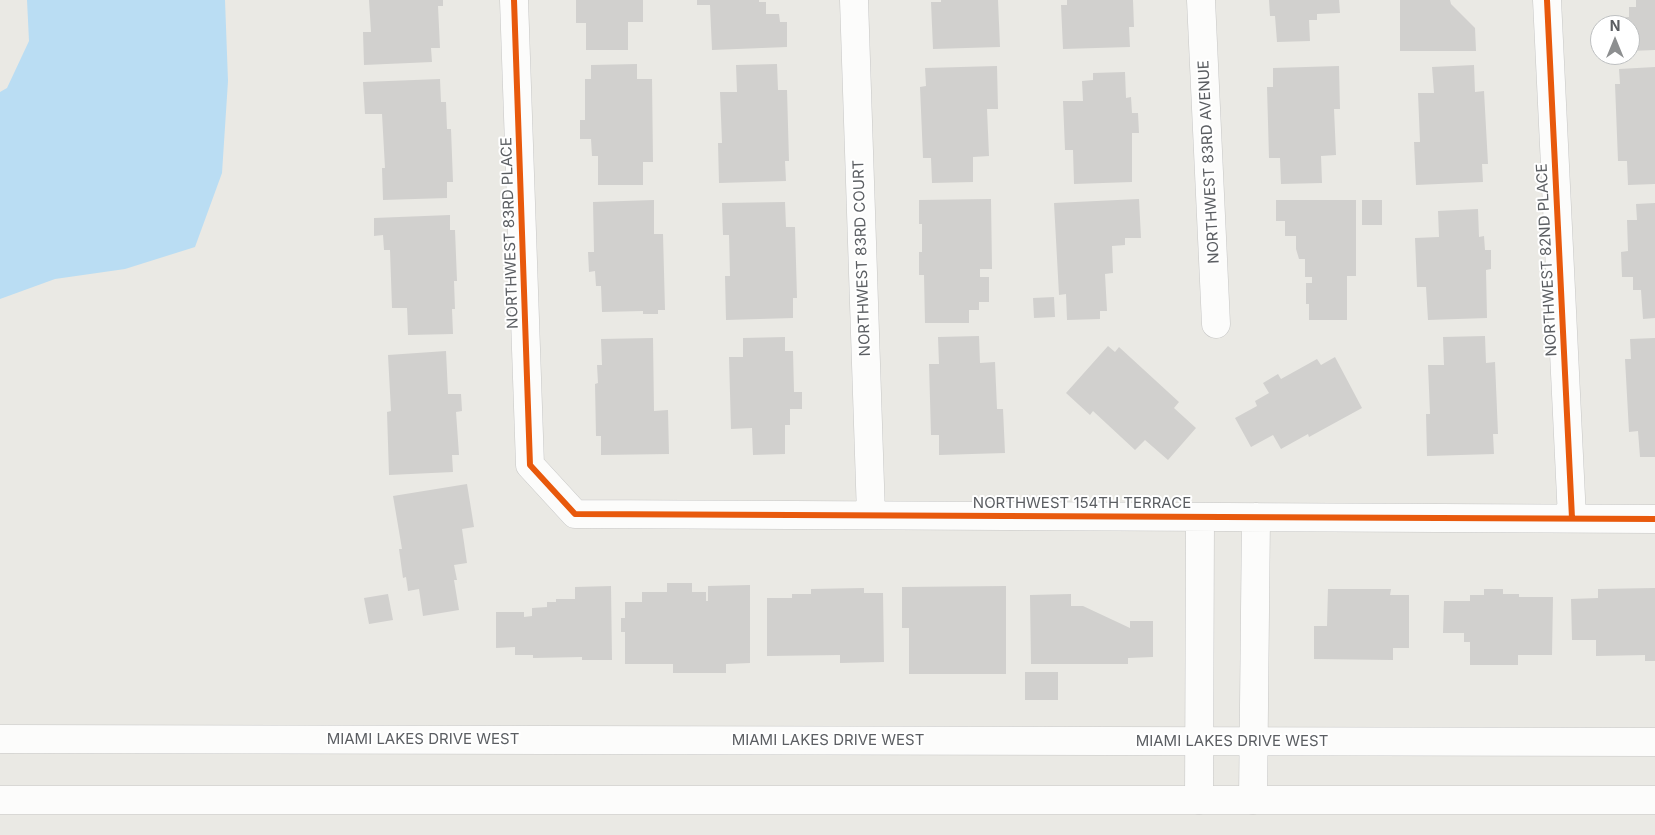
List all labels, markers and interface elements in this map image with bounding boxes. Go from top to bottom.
north arrow [1590,15,1640,65]
text: N [1610,17,1620,34]
street label: NORTHWEST 83RD AVENUE [1195,60,1223,264]
street label: NORTHWEST 83RD PLACE [498,137,522,329]
street label: NORTHWEST 83RD COURT [850,159,874,357]
street label: NORTHWEST 82ND PLACE [1533,163,1561,357]
street label: NORTHWEST 154TH TERRACE [973,494,1191,512]
street label: MIAMI LAKES DRIVE WEST [327,730,519,748]
street label: MIAMI LAKES DRIVE WEST [732,731,924,749]
street label: MIAMI LAKES DRIVE WEST [1136,732,1328,750]

